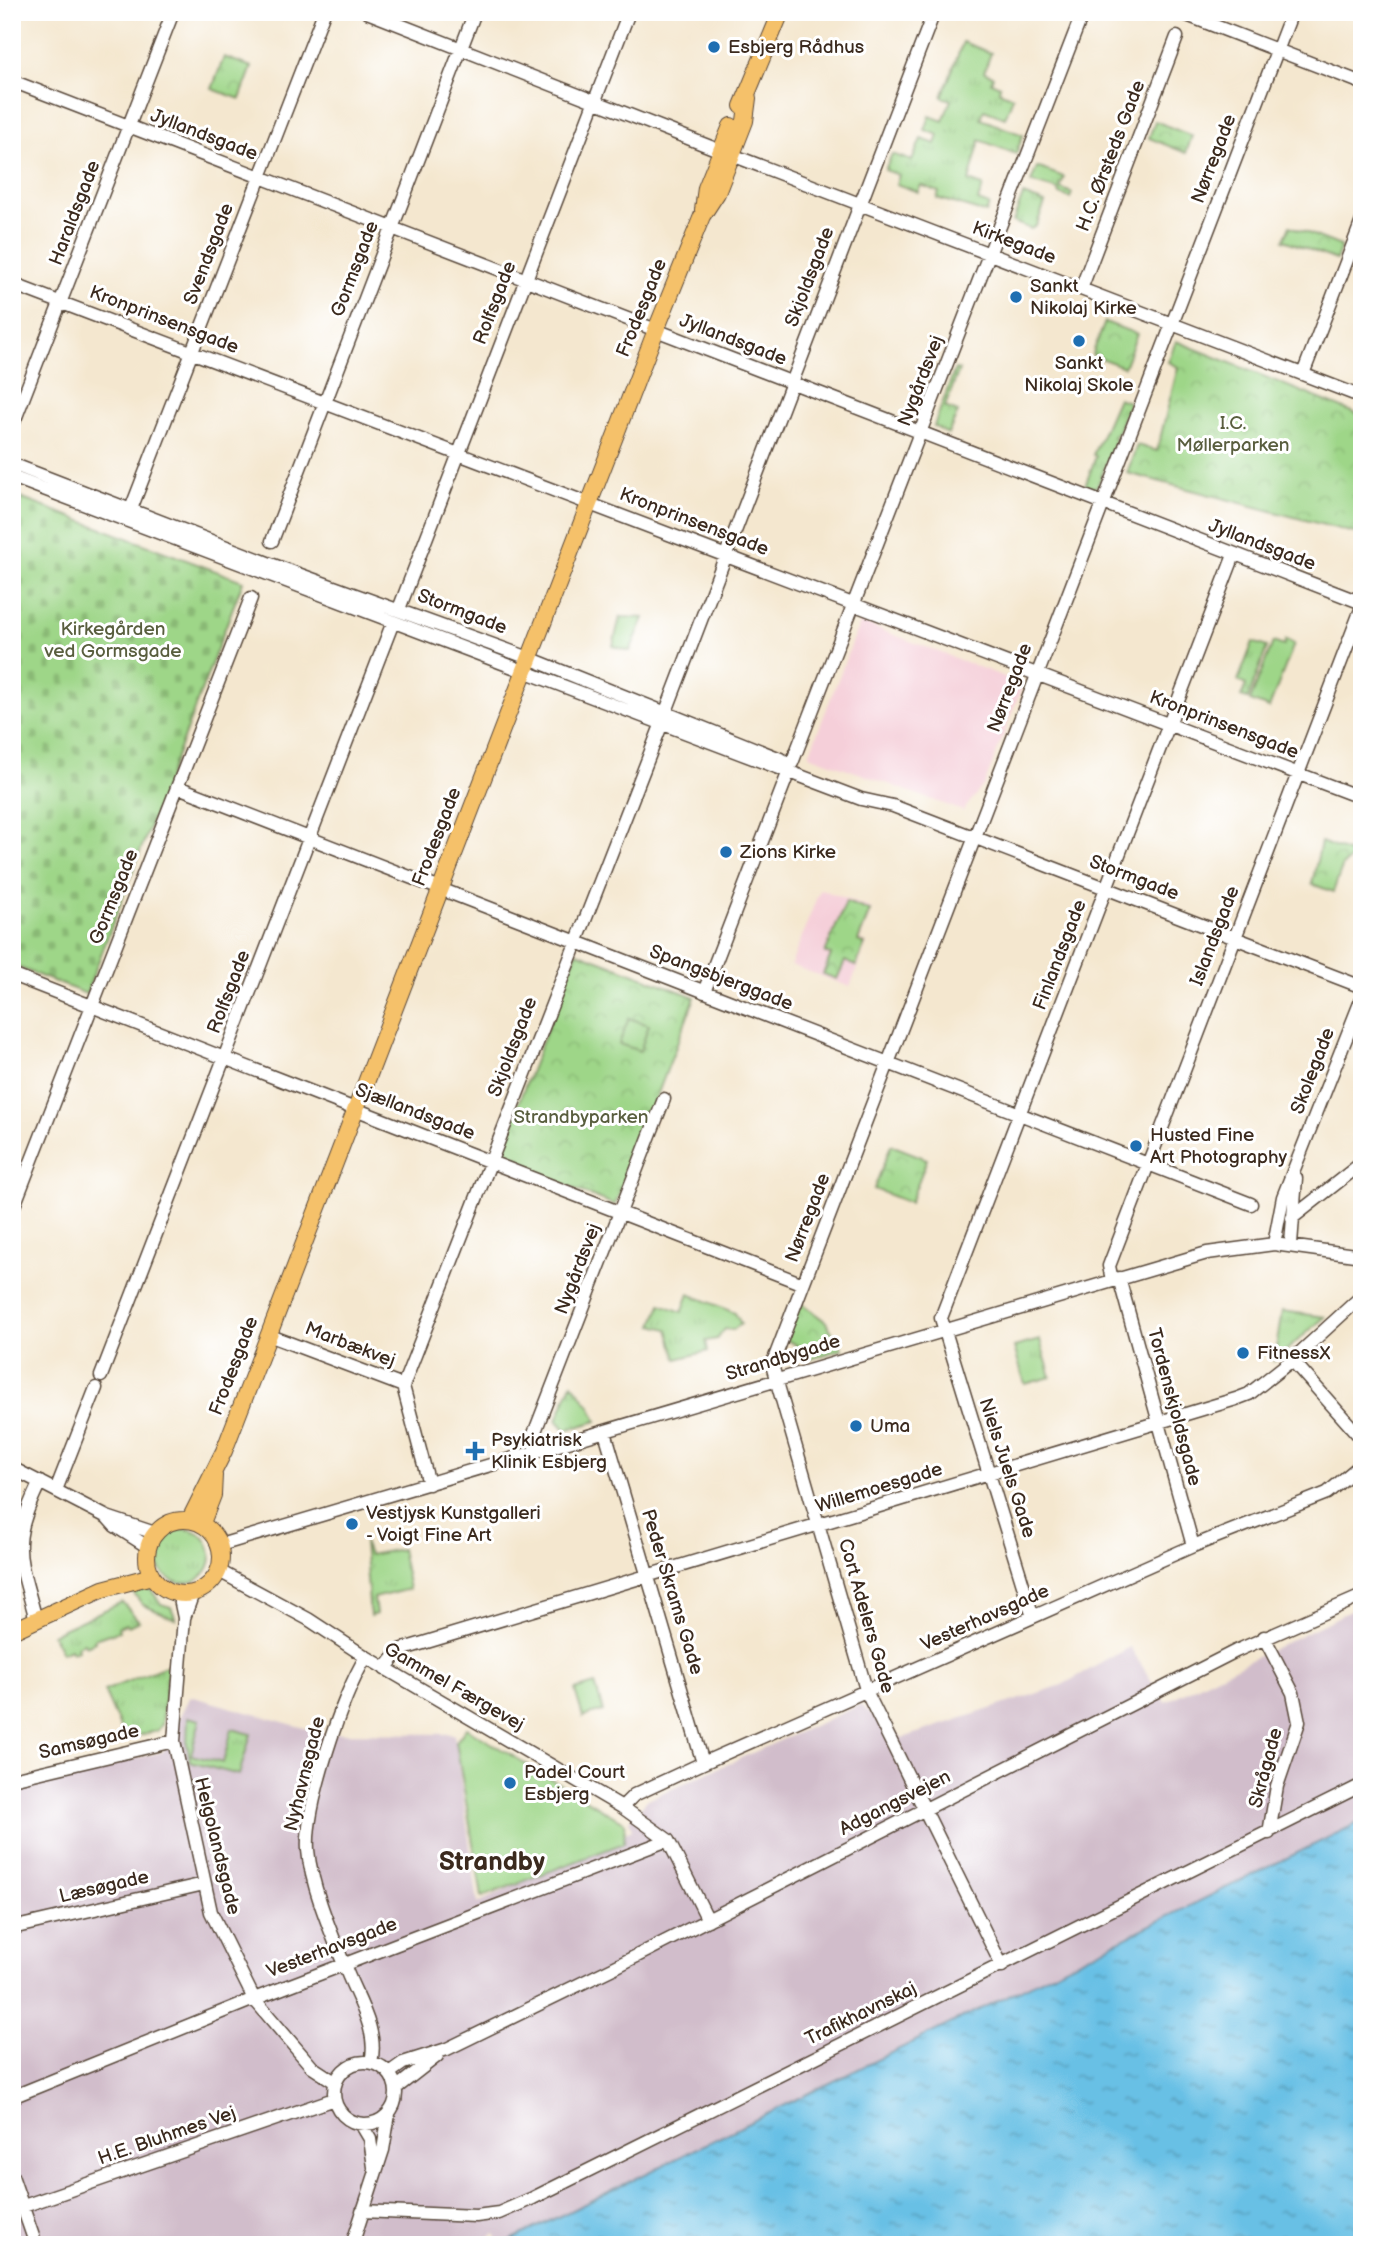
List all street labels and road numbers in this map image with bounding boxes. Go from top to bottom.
street label: H.C. Ørsteds Gade [1072,77,1150,235]
street label: Jyllandsgade [147,104,261,166]
street label: Nørregade [1187,111,1241,207]
street label: Haraldsgade [45,157,105,269]
street label: Svendsgade [179,200,239,308]
street label: Kirkegade [969,217,1059,269]
street label: Gormsgade [326,218,384,320]
street label: Skjoldsgade [780,224,840,330]
street label: Frodesgade [612,255,672,361]
street label: Rolfsgade [469,258,521,348]
street label: Kronprinsensgade [86,281,242,359]
street label: Jyllandsgade [676,309,790,371]
street label: Nygårdsvej [893,332,949,430]
street label: Kronprinsensgade [616,483,772,561]
street label: Jyllandsgade [1205,514,1319,576]
street label: Stormgade [414,584,510,640]
street label: Nørregade [983,640,1037,736]
street label: Kronprinsensgade [1146,686,1302,764]
street label: Frodesgade [408,784,466,890]
street label: Gormsgade [84,846,144,948]
street label: Stormgade [1086,850,1182,906]
street label: Islandsgade [1185,883,1245,989]
street label: Finlandsgade [1028,897,1092,1013]
street label: Spangsbjerggade [646,940,796,1016]
street label: Rolfsgade [203,947,255,1037]
street label: Skjoldsgade [483,994,543,1100]
street label: Skolegade [1286,1025,1340,1117]
street label: Sjællandsgade [352,1079,478,1145]
street label: Nørregade [781,1170,835,1266]
street label: Nygårdsvej [550,1220,606,1318]
street label: Frodesgade [205,1313,263,1419]
street label: Marbækvej [302,1317,398,1373]
street label: Tordenskjoldsgade [1142,1326,1206,1488]
street label: Strandbygade [723,1330,843,1386]
street label: Niels Juels Gade [974,1395,1040,1541]
street label: Willemoesgade [813,1458,945,1518]
street label: Peder Skrams Gade [636,1507,708,1677]
street label: Cort Adelers Gade [833,1536,899,1696]
street label: Vesterhavsgade [917,1579,1053,1657]
street label: Gammel Færgevej [380,1638,528,1736]
street label: Nyhavnsgade [280,1714,330,1834]
street label: Samsøgade [37,1719,141,1765]
street label: Skrågade [1244,1725,1288,1811]
street label: Adgangsvejen [836,1765,954,1841]
street label: Helgolandsgade [189,1775,245,1917]
street label: Læsøgade [57,1866,151,1908]
street label: Vesterhavsgade [263,1913,401,1983]
street label: Trafikhavnskaj [802,1977,920,2051]
street label: H.E. Bluhmes Vej [95,2102,239,2170]

